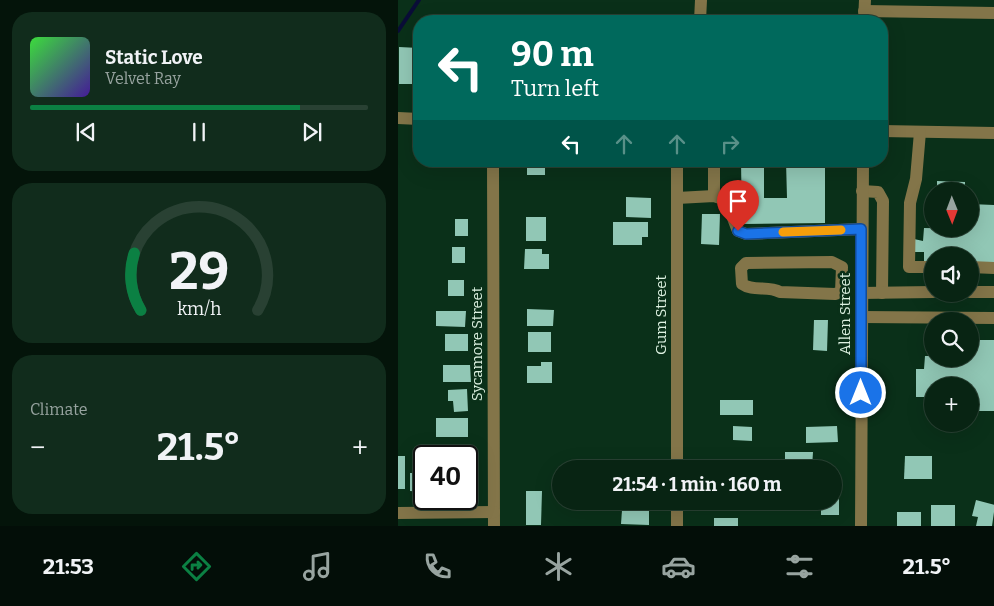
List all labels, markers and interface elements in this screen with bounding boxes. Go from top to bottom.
text: 90 m [511,33,594,75]
icon: left [428,35,493,100]
text: Static Love [105,46,203,69]
text: Velvet Ray [105,69,181,88]
text: Turn left [511,75,599,102]
icon: previous [72,118,100,146]
icon: pause [185,118,213,146]
icon: next [298,118,326,146]
icon: left [557,130,585,158]
icon: ahead [610,130,638,158]
icon: ahead [663,130,691,158]
icon: right [716,130,744,158]
pin [717,180,759,231]
north arrow [924,182,979,238]
map controls [924,182,979,432]
icon: arrive [724,187,752,215]
text: 29 [169,240,229,303]
button: sound [924,247,979,302]
street label: Allen Street [836,272,854,355]
street label: Gum Street [652,275,670,355]
street label: Sycamore Street [468,286,486,401]
text: km/h [177,298,221,320]
button: search [924,312,979,367]
position arrow [834,366,886,418]
button: + [924,377,979,432]
text: Climate [30,400,88,419]
text: 21.5° [157,424,241,470]
text: − [30,431,45,464]
text: + [352,431,368,464]
speed limit sign: 40 [413,445,478,510]
text: 21:54 · 1 min · 160 m [613,473,781,496]
icon: directions [179,549,214,584]
icon: music [300,549,335,584]
icon: phone [420,549,455,584]
icon: climate [541,549,576,584]
icon: car [661,549,696,584]
icon: filters [782,549,817,584]
text: 21:53 [43,553,94,580]
text: 21.5° [903,553,951,580]

